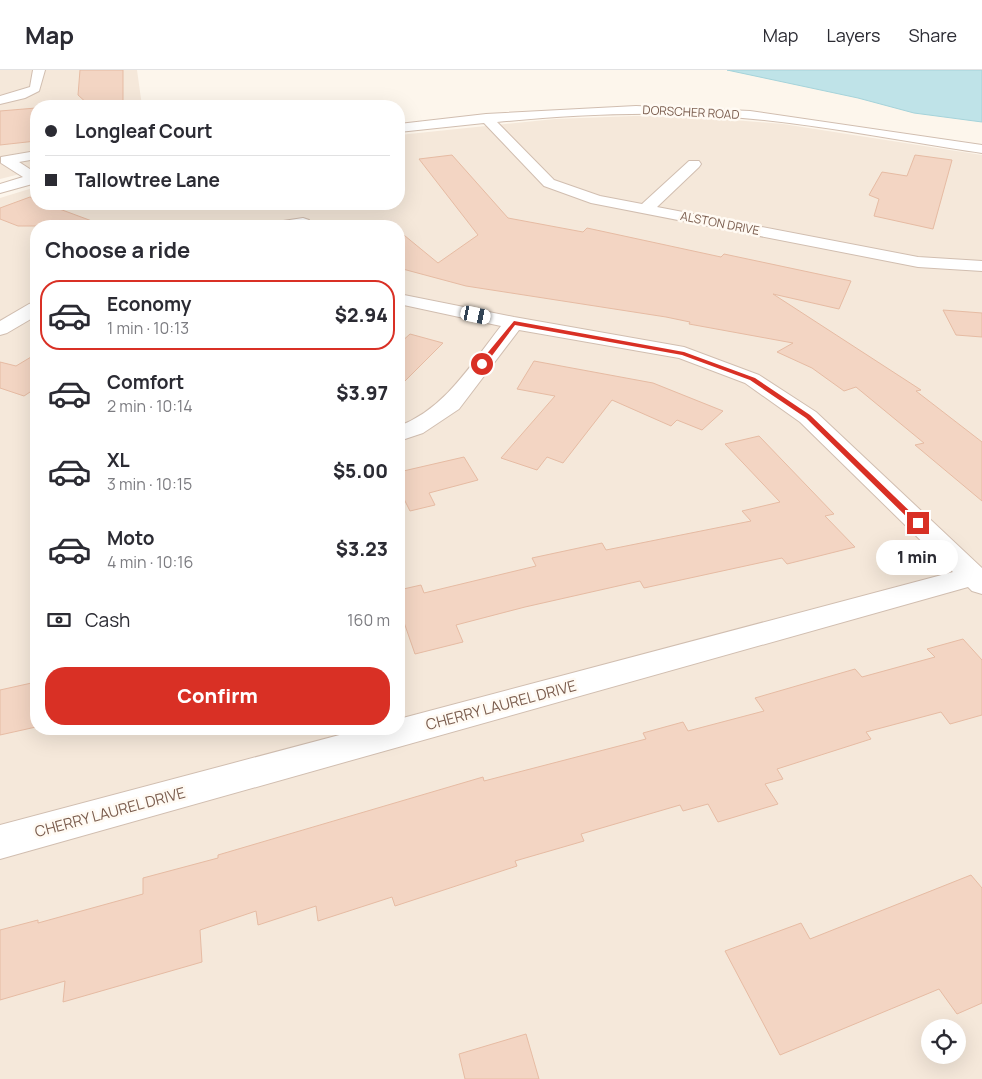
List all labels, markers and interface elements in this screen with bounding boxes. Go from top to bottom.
text: Map [25,18,74,51]
text: Map [763,23,798,47]
text: Layers [826,23,880,47]
text: Share [908,23,957,47]
street label: DORSCHER ROAD [642,101,740,123]
text: Longleaf Court [75,118,212,144]
text: Tallowtree Lane [75,167,220,193]
street label: ALSTON DRIVE [679,207,761,239]
text: Choose a ride [45,235,190,265]
text: Economy [107,291,191,317]
icon: car [47,293,92,338]
text: $2.94 [335,302,388,328]
car [459,305,492,325]
text: 1 min · 10:13 [107,317,189,339]
route start [471,353,493,375]
text: Comfort [107,369,184,395]
icon: car [47,371,92,416]
text: $3.97 [336,380,388,406]
text: 2 min · 10:14 [107,395,193,417]
text: XL [107,447,130,473]
icon: car [47,449,92,494]
text: $5.00 [333,458,388,484]
text: 3 min · 10:15 [107,473,192,495]
route end [907,512,929,534]
text: Moto [107,525,154,551]
icon: car [47,527,92,572]
text: $3.23 [336,536,388,562]
callout: 1 min [877,540,959,576]
text: 1 min [897,546,937,568]
text: 4 min · 10:16 [107,551,193,573]
icon: cash [45,606,73,634]
text: Cash [85,607,130,633]
text: 160 m [347,609,390,631]
button: Confirm [45,667,390,725]
street label: CHERRY LAUREL DRIVE [423,675,579,735]
street label: CHERRY LAUREL DRIVE [32,782,188,842]
map controls [921,1019,966,1064]
button: locate [921,1019,966,1064]

